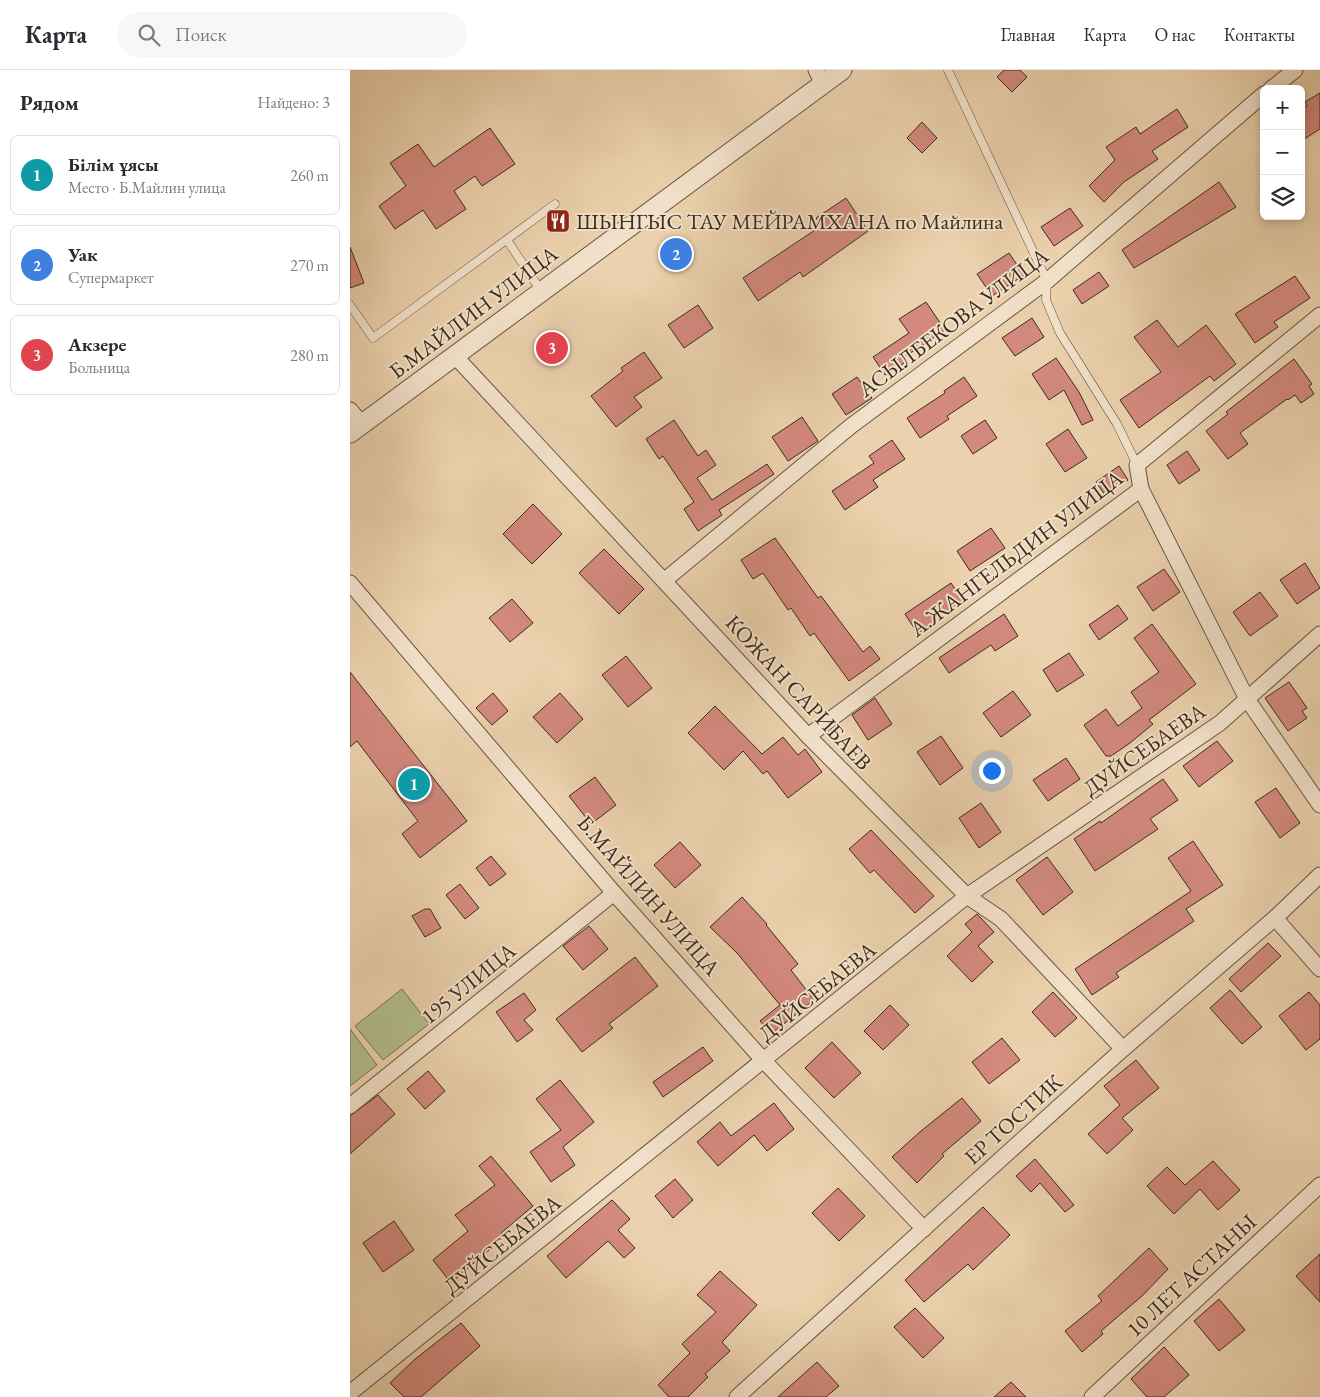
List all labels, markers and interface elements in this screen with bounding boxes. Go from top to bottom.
search box [117,12,467,57]
text: Карта [25,19,87,50]
icon: search [135,21,163,49]
text: Поиск [175,22,227,47]
text: Главная [1001,23,1055,46]
text: Карта [1083,23,1126,46]
text: О нас [1154,23,1196,46]
text: Контакты [1224,23,1295,46]
map controls [1260,85,1305,220]
button: + [1260,85,1305,130]
text: Рядом [20,89,79,116]
text: Найдено: 3 [258,92,330,113]
button: − [1260,130,1305,175]
text: Білім ұясы [68,152,159,177]
text: 1 [33,165,41,186]
text: 260 m [290,165,329,186]
button: layers [1260,175,1305,220]
text: Место · Б.Майлин улица [68,177,226,198]
place label: ШЫНГЫС ТАУ МЕЙРАМХАНА по Майлина [576,207,1004,236]
restaurant icon: ШЫНГЫС ТАУ МЕЙРАМХАНА по Майлина [545,208,571,234]
pin: 2 [660,235,692,273]
street label: Б.МАЙЛИН УЛИЦА [383,239,564,385]
street label: АСЫЛБЕКОВА УЛИЦА [851,241,1055,404]
text: Уак [68,242,98,267]
text: 2 [33,255,41,276]
text: 270 m [290,255,329,276]
text: Супермаркет [68,267,154,288]
pin: 3 [536,329,568,367]
text: Акзере [68,332,126,357]
text: 3 [33,345,41,366]
text: 280 m [290,345,329,366]
text: Больница [68,357,130,378]
street label: А.ЖАНГЕЛЬДИН УЛИЦА [903,463,1130,644]
street label: КОЖАН САРИБАЕВ [719,609,878,776]
street label: ДУЙСЕБАЕВА [1077,696,1212,802]
your location [979,758,1005,784]
pin: 1 [398,765,430,803]
street label: Б.МАЙЛИН УЛИЦА [571,809,727,983]
street label: ДУЙСЕБАЕВА [753,935,883,1048]
street label: 195 УЛИЦА [415,936,522,1031]
street label: ЕР ТОСТИК [958,1067,1069,1171]
street label: ДУЙСЕБАЕВА [438,1188,568,1301]
street label: 10 ЛЕТ АСТАНЫ [1120,1207,1263,1343]

